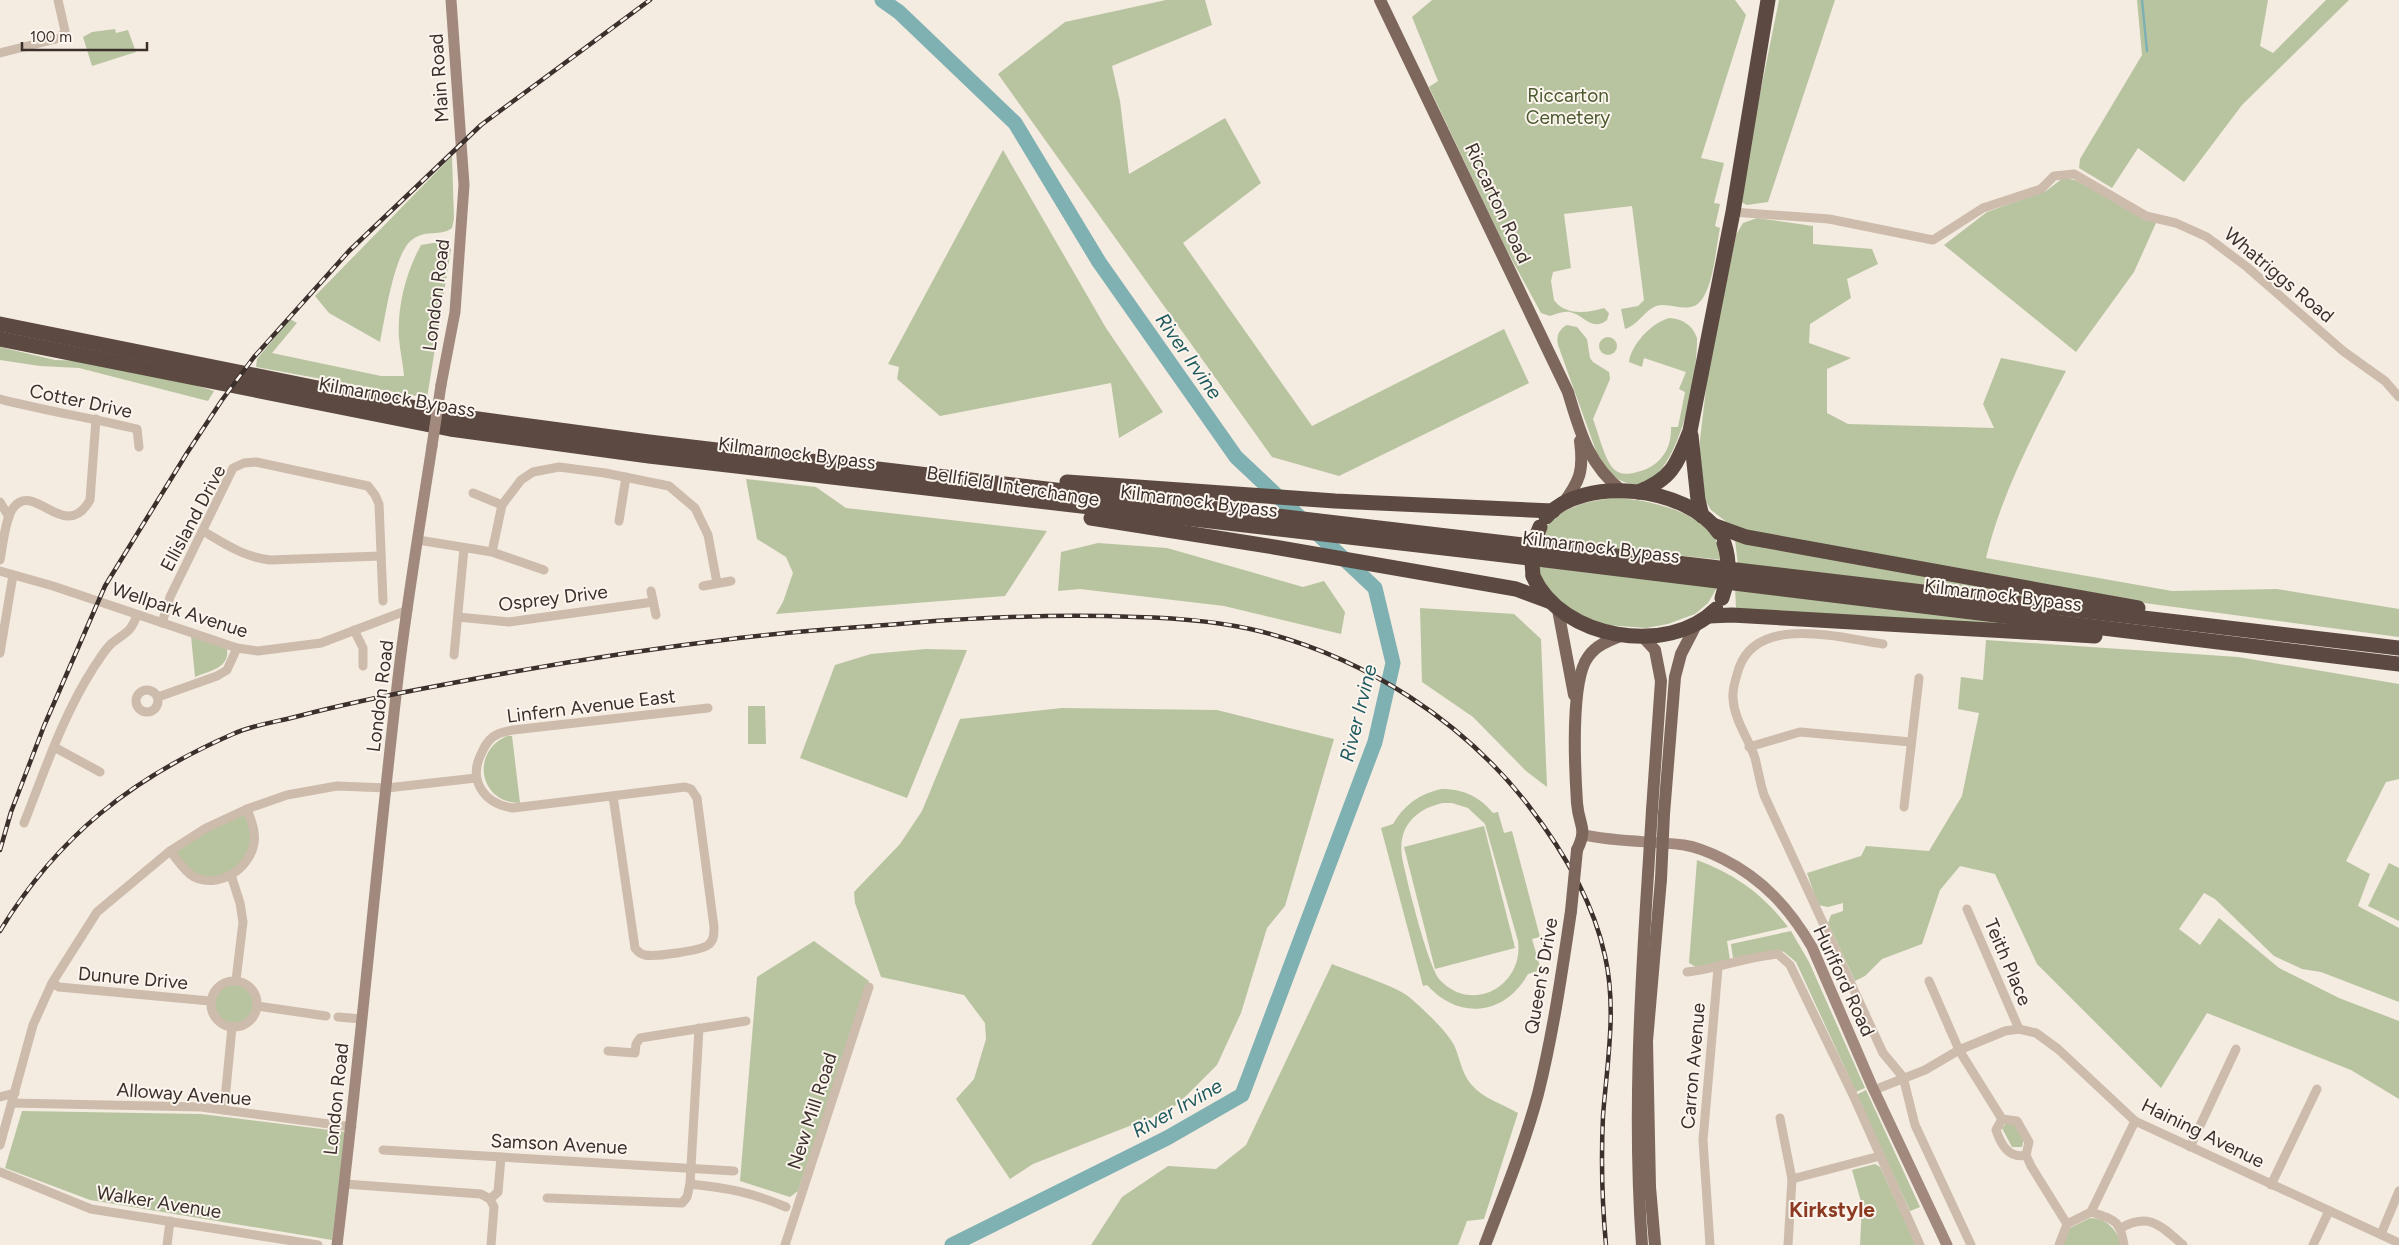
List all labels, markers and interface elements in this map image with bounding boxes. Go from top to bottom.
scale bar [22,20,148,52]
text: 100 m [30,28,72,46]
street label: Main Road [424,33,454,123]
park label: Riccarton Cemetery [1526,84,1610,129]
street label: Riccarton Road [1460,139,1536,267]
street label: Whatriggs Road [2219,222,2339,328]
street label: London Road [418,238,454,352]
water label: River Irvine [1151,308,1227,404]
street label: Kilmarnock Bypass [317,372,477,422]
street label: Cotter Drive [28,379,134,423]
street label: Kilmarnock Bypass [717,432,877,474]
street label: Ellisland Drive [155,461,231,575]
street label: Bellfield Interchange [925,461,1101,511]
street label: Kilmarnock Bypass [1119,480,1279,522]
street label: Kilmarnock Bypass [1521,526,1681,568]
street label: Kilmarnock Bypass [1923,574,2083,616]
street label: Wellpark Avenue [109,577,251,643]
street label: Osprey Drive [497,580,609,616]
street label: London Road [362,639,398,753]
water label: River Irvine [1334,662,1382,764]
street label: Linfern Avenue East [505,684,677,728]
street label: Teith Place [1979,915,2037,1009]
street label: Queen's Drive [1519,916,1563,1036]
street label: Hurlford Road [1808,922,1880,1040]
street label: Dunure Drive [77,962,189,994]
street label: Carron Avenue [1676,1002,1710,1130]
street label: London Road [319,1042,353,1156]
street label: New Mill Road [782,1050,842,1172]
water label: River Irvine [1128,1073,1226,1143]
street label: Alloway Avenue [116,1078,252,1110]
street label: Haining Avenue [2138,1093,2268,1173]
street label: Samson Avenue [490,1129,628,1159]
street label: Walker Avenue [95,1181,223,1223]
district label: Kirkstyle [1789,1197,1875,1222]

